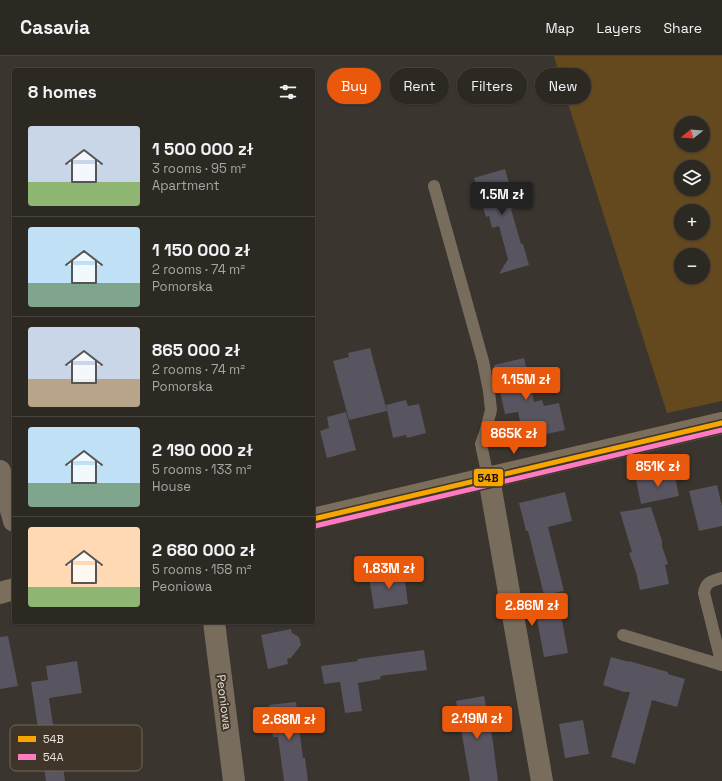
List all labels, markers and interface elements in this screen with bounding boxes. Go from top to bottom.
text: Casavia [20,15,90,40]
text: Map [545,19,575,37]
text: Layers [597,19,641,37]
text: Share [663,19,702,37]
chip: Buy [327,68,381,104]
chip: Rent [389,68,449,104]
chip: Filters [457,68,527,104]
chip: New [535,68,591,104]
text: 8 homes [28,81,97,103]
icon: filters [277,81,299,103]
north arrow [674,116,710,152]
map controls [674,116,710,284]
text: 1 500 000 zł [152,138,254,160]
icon: home [60,142,108,190]
text: 3 rooms · 95 m² [152,160,246,177]
button: layers [674,160,710,196]
text: Apartment [152,177,220,194]
pin: 1.5M zł [465,182,539,216]
text: 1.5M zł [480,186,524,203]
button: + [674,204,710,240]
text: 1 150 000 zł [152,239,250,261]
icon: home [60,243,108,291]
button: − [674,248,710,284]
text: 2 rooms · 74 m² [152,261,245,278]
text: Pomorska [152,278,213,295]
text: 865 000 zł [152,339,240,361]
icon: home [60,343,108,391]
text: 2 rooms · 74 m² [152,361,245,378]
pin: 1.15M zł [485,367,567,401]
text: 1.15M zł [501,371,551,388]
text: Pomorska [152,378,213,395]
pin: 865K zł [477,421,551,455]
text: 865K zł [490,425,538,442]
text: 2 190 000 zł [152,439,253,461]
icon: home [60,443,108,491]
pin: 851K zł [621,454,695,488]
text: 851K zł [636,458,680,475]
text: 5 rooms · 133 m² [152,461,251,478]
line badge: 54B [473,468,504,487]
text: 54B [478,471,498,485]
text: House [152,478,191,495]
text: 2 680 000 zł [152,539,256,561]
icon: home [60,543,108,591]
pin: 1.83M zł [348,556,430,590]
text: 1.83M zł [363,560,415,577]
text: 5 rooms · 158 m² [152,561,252,578]
text: Peoniowa [152,578,212,595]
pin: 2.86M zł [491,593,573,627]
text: 2.86M zł [505,597,559,614]
street label: Peoniowa [213,673,235,731]
pin: 2.19M zł [436,706,518,740]
pin: 2.68M zł [248,707,330,741]
text: 2.19M zł [451,710,503,727]
text: 2.68M zł [262,711,316,728]
legend [10,725,142,771]
text: 54B [43,732,64,746]
text: 54A [43,750,63,764]

